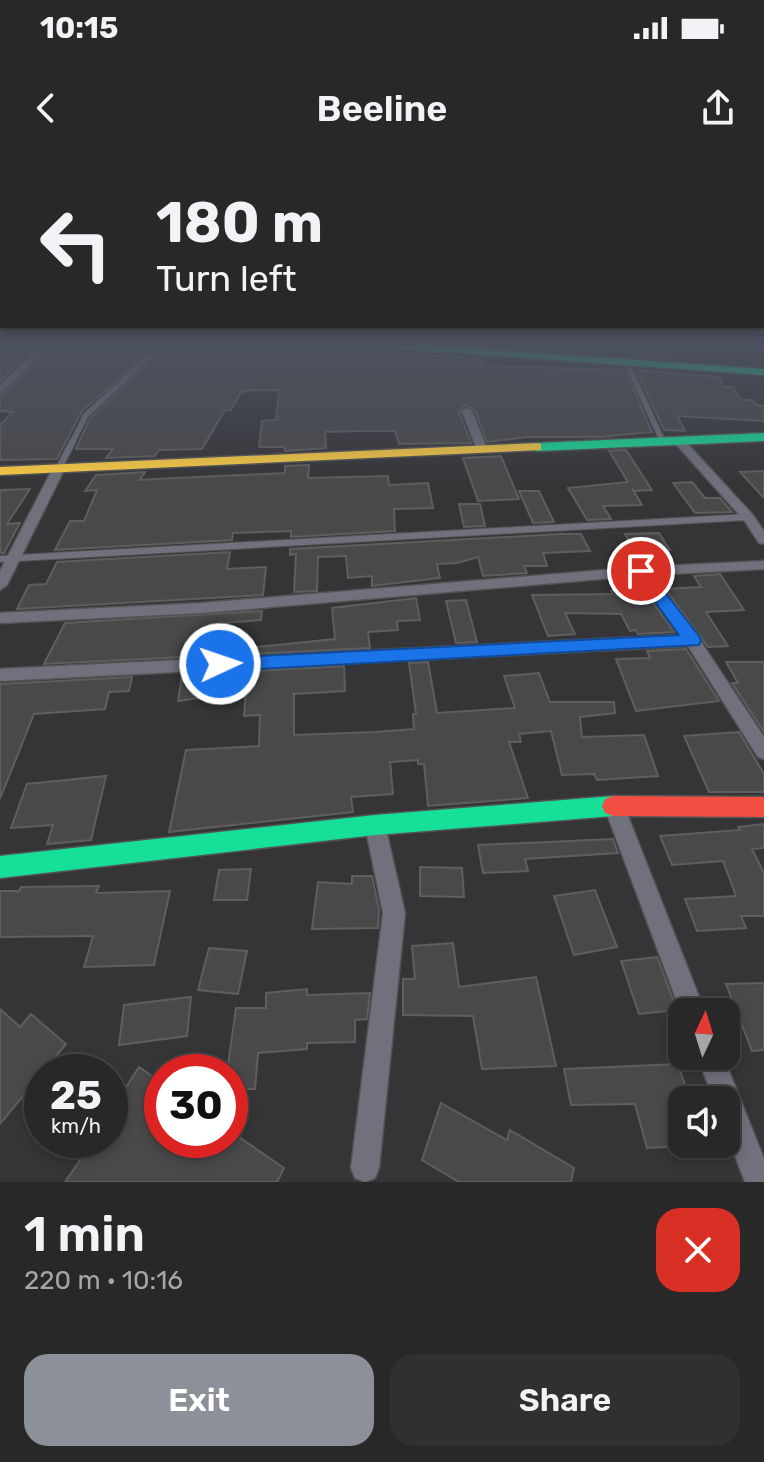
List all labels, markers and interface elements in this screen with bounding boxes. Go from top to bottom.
text: 10:15 [40,10,118,46]
icon: back [24,86,68,130]
icon: share [696,86,740,130]
text: Beeline [317,87,447,130]
text: 180 m [156,190,323,256]
icon: left [24,192,128,296]
text: Turn left [156,257,297,300]
pin [607,537,675,605]
icon: arrive [619,549,663,593]
position arrow [178,622,262,706]
north arrow [668,998,740,1070]
map controls [668,998,740,1158]
speed limit sign: 30 [144,1054,248,1158]
text: 25 [50,1072,102,1119]
button: sound [668,1086,740,1158]
text: km/h [51,1114,101,1138]
text: 1 min [24,1206,145,1263]
button: close [656,1208,740,1292]
text: 220 m · 10:16 [24,1265,183,1296]
button: Exit [24,1354,374,1446]
button: Share [390,1354,740,1446]

